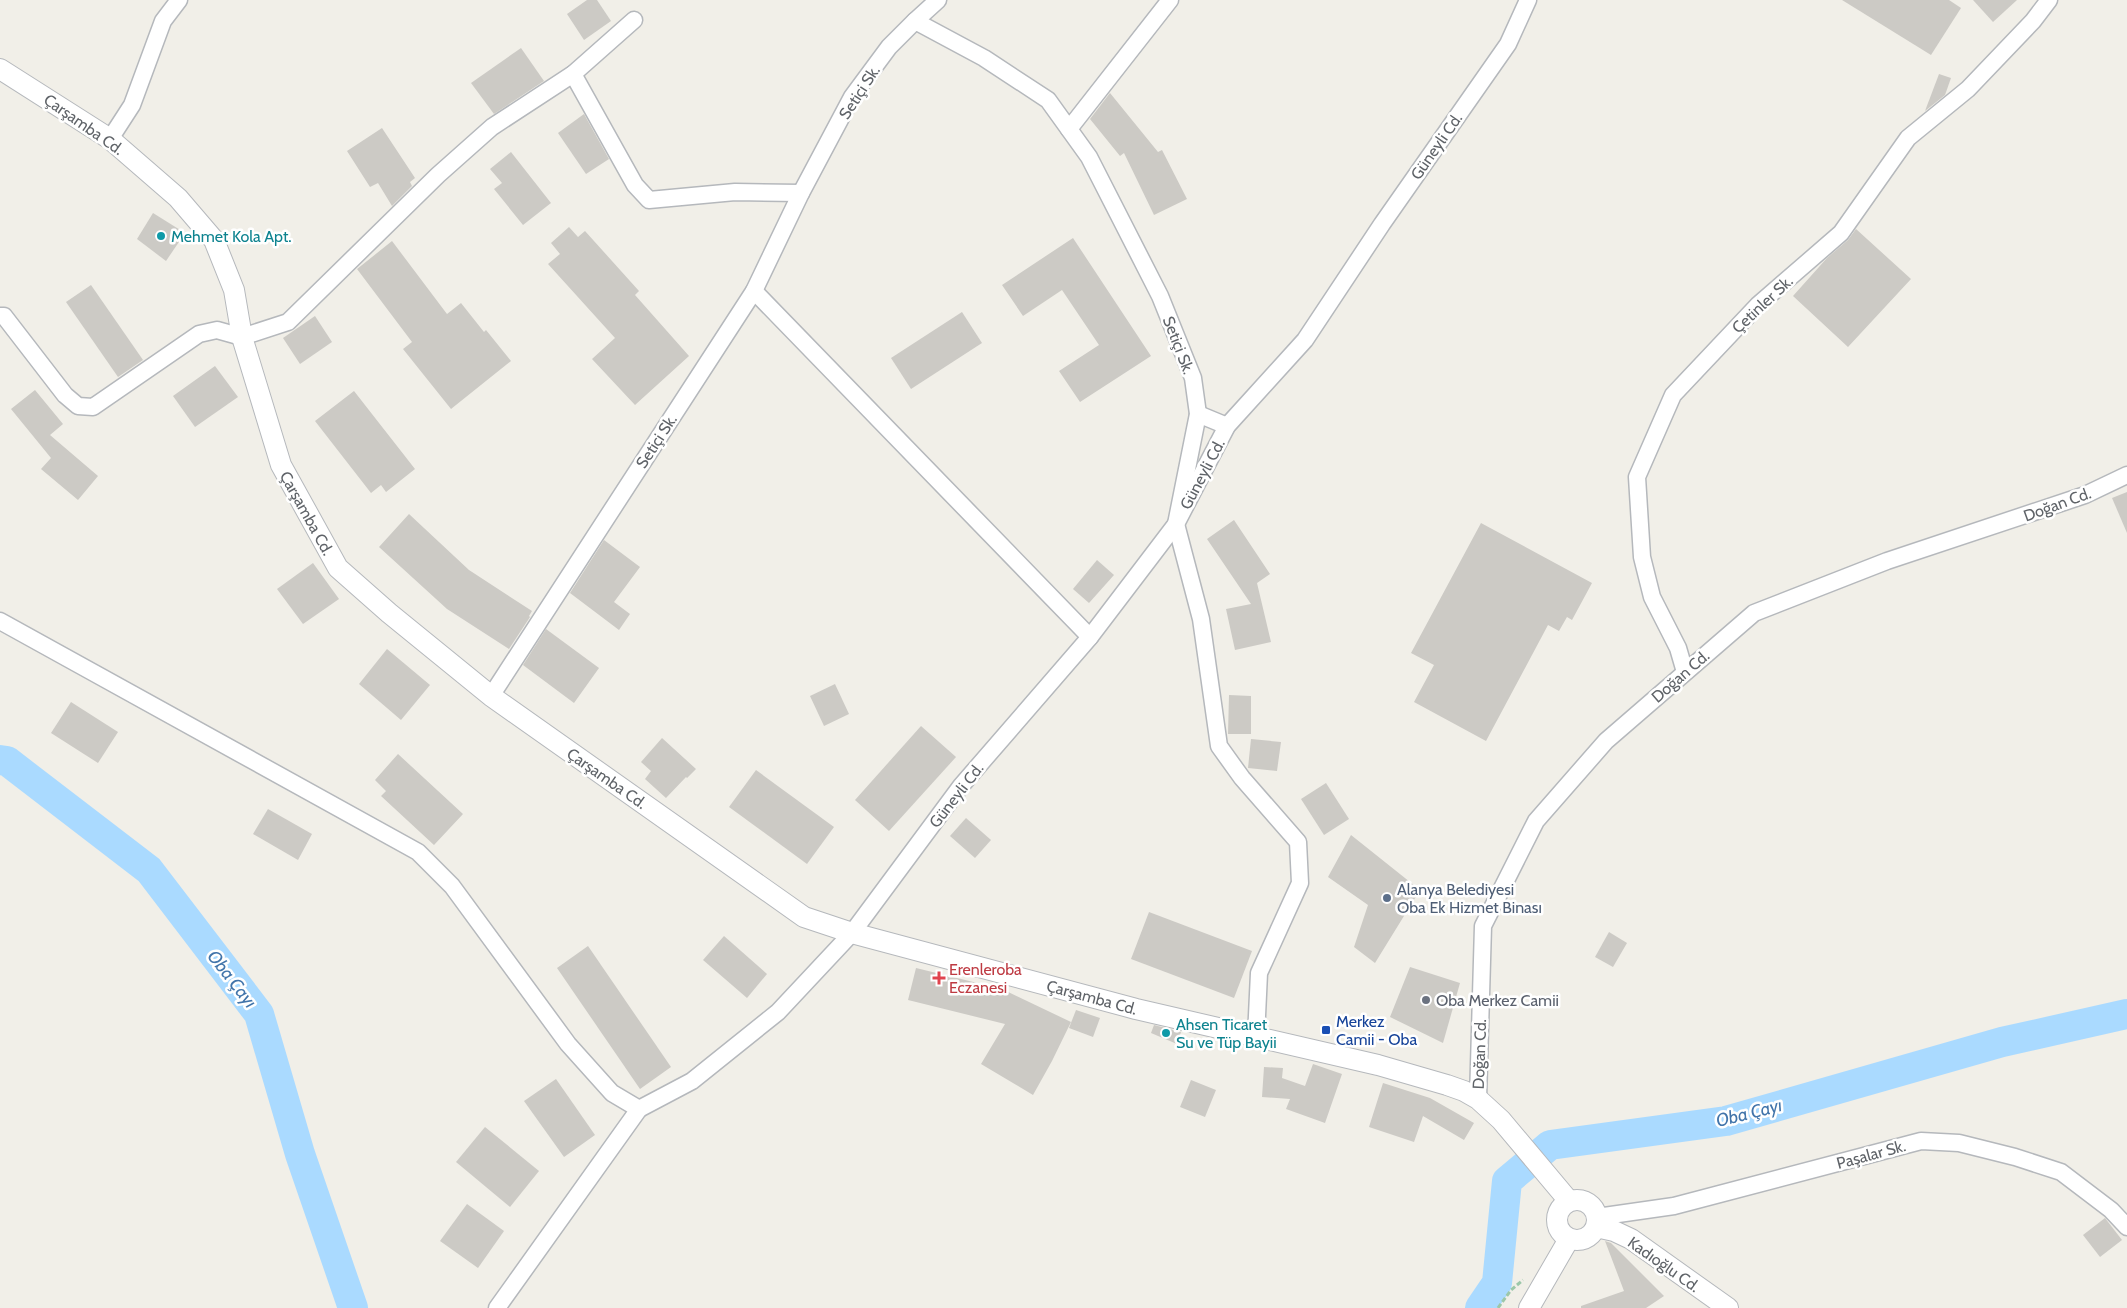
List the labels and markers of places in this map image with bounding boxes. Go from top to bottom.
place label: Mehmet Kola Apt. [171,227,292,246]
marker: Mehmet Kola Apt. [155,230,167,242]
place label: Alanya Belediyesi Oba Ek Hizmet Binası [1397,880,1542,917]
marker: Alanya Belediyesi Oba Ek Hizmet Binası [1381,892,1393,904]
place label: Erenleroba Eczanesi [949,960,1022,997]
marker: Erenleroba Eczanesi [933,972,945,984]
place label: Oba Merkez Camii [1436,991,1559,1010]
marker: Oba Merkez Camii [1420,994,1432,1006]
place label: Merkez Camii - Oba [1336,1012,1417,1049]
place label: Ahsen Ticaret Su ve Tüp Bayii [1176,1015,1277,1052]
marker: Merkez Camii - Oba [1320,1024,1332,1036]
marker: Ahsen Ticaret Su ve Tüp Bayii [1160,1027,1172,1039]

